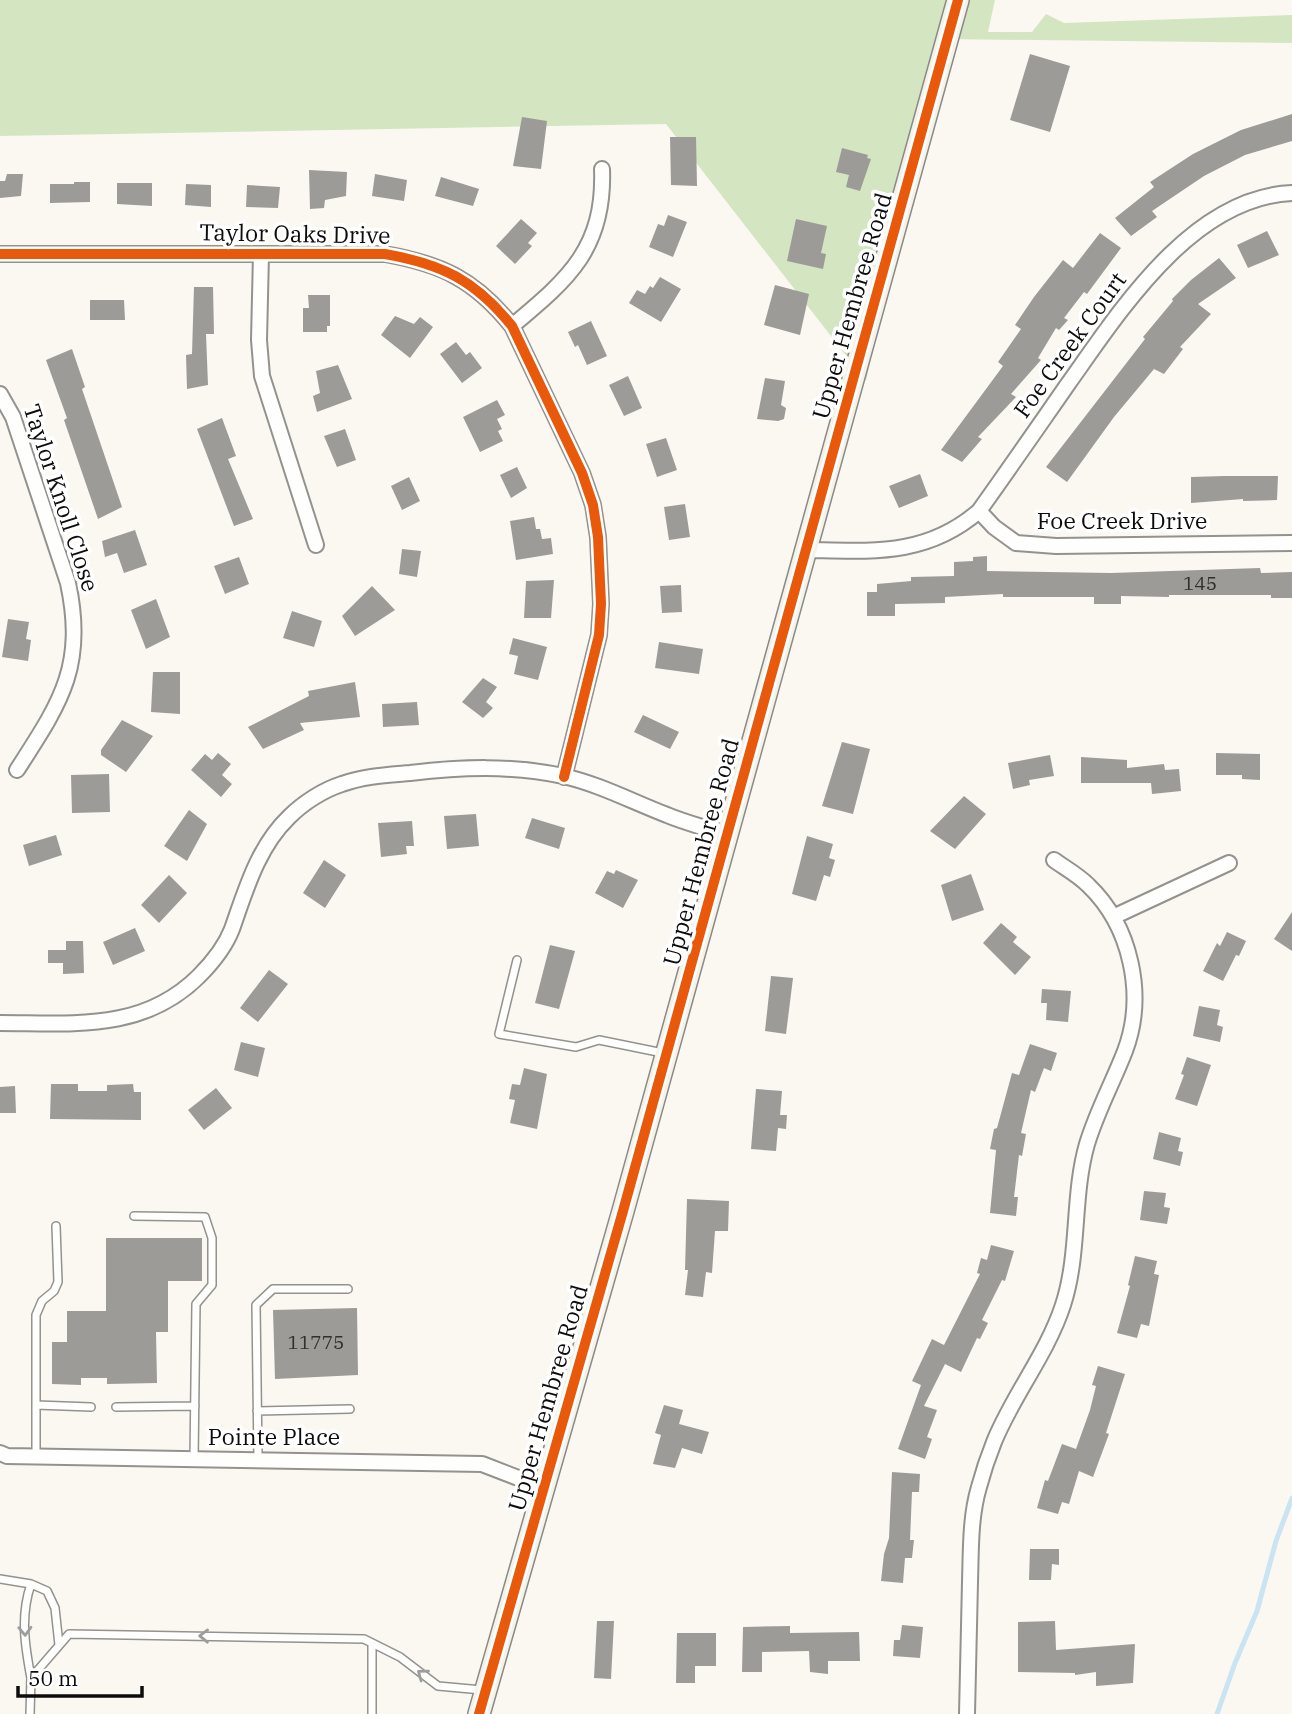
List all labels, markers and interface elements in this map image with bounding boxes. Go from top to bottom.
street label: Upper Hembree Road [804,189,898,422]
street label: Taylor Oaks Drive [199,216,391,250]
street label: Foe Creek Court [1006,266,1132,423]
street label: Taylor Knoll Close [18,400,106,595]
street label: Foe Creek Drive [1037,505,1207,535]
house number: 145 [1183,571,1217,595]
street label: Upper Hembree Road [655,735,745,969]
street label: Upper Hembree Road [500,1281,594,1514]
house number: 11775 [287,1330,345,1354]
street label: Pointe Place [208,1421,340,1451]
one-way arrow [17,1626,32,1637]
one-way arrow [199,1629,210,1644]
scale bar [18,1654,142,1698]
text: 50 m [28,1664,78,1692]
one-way arrow [417,1669,430,1682]

